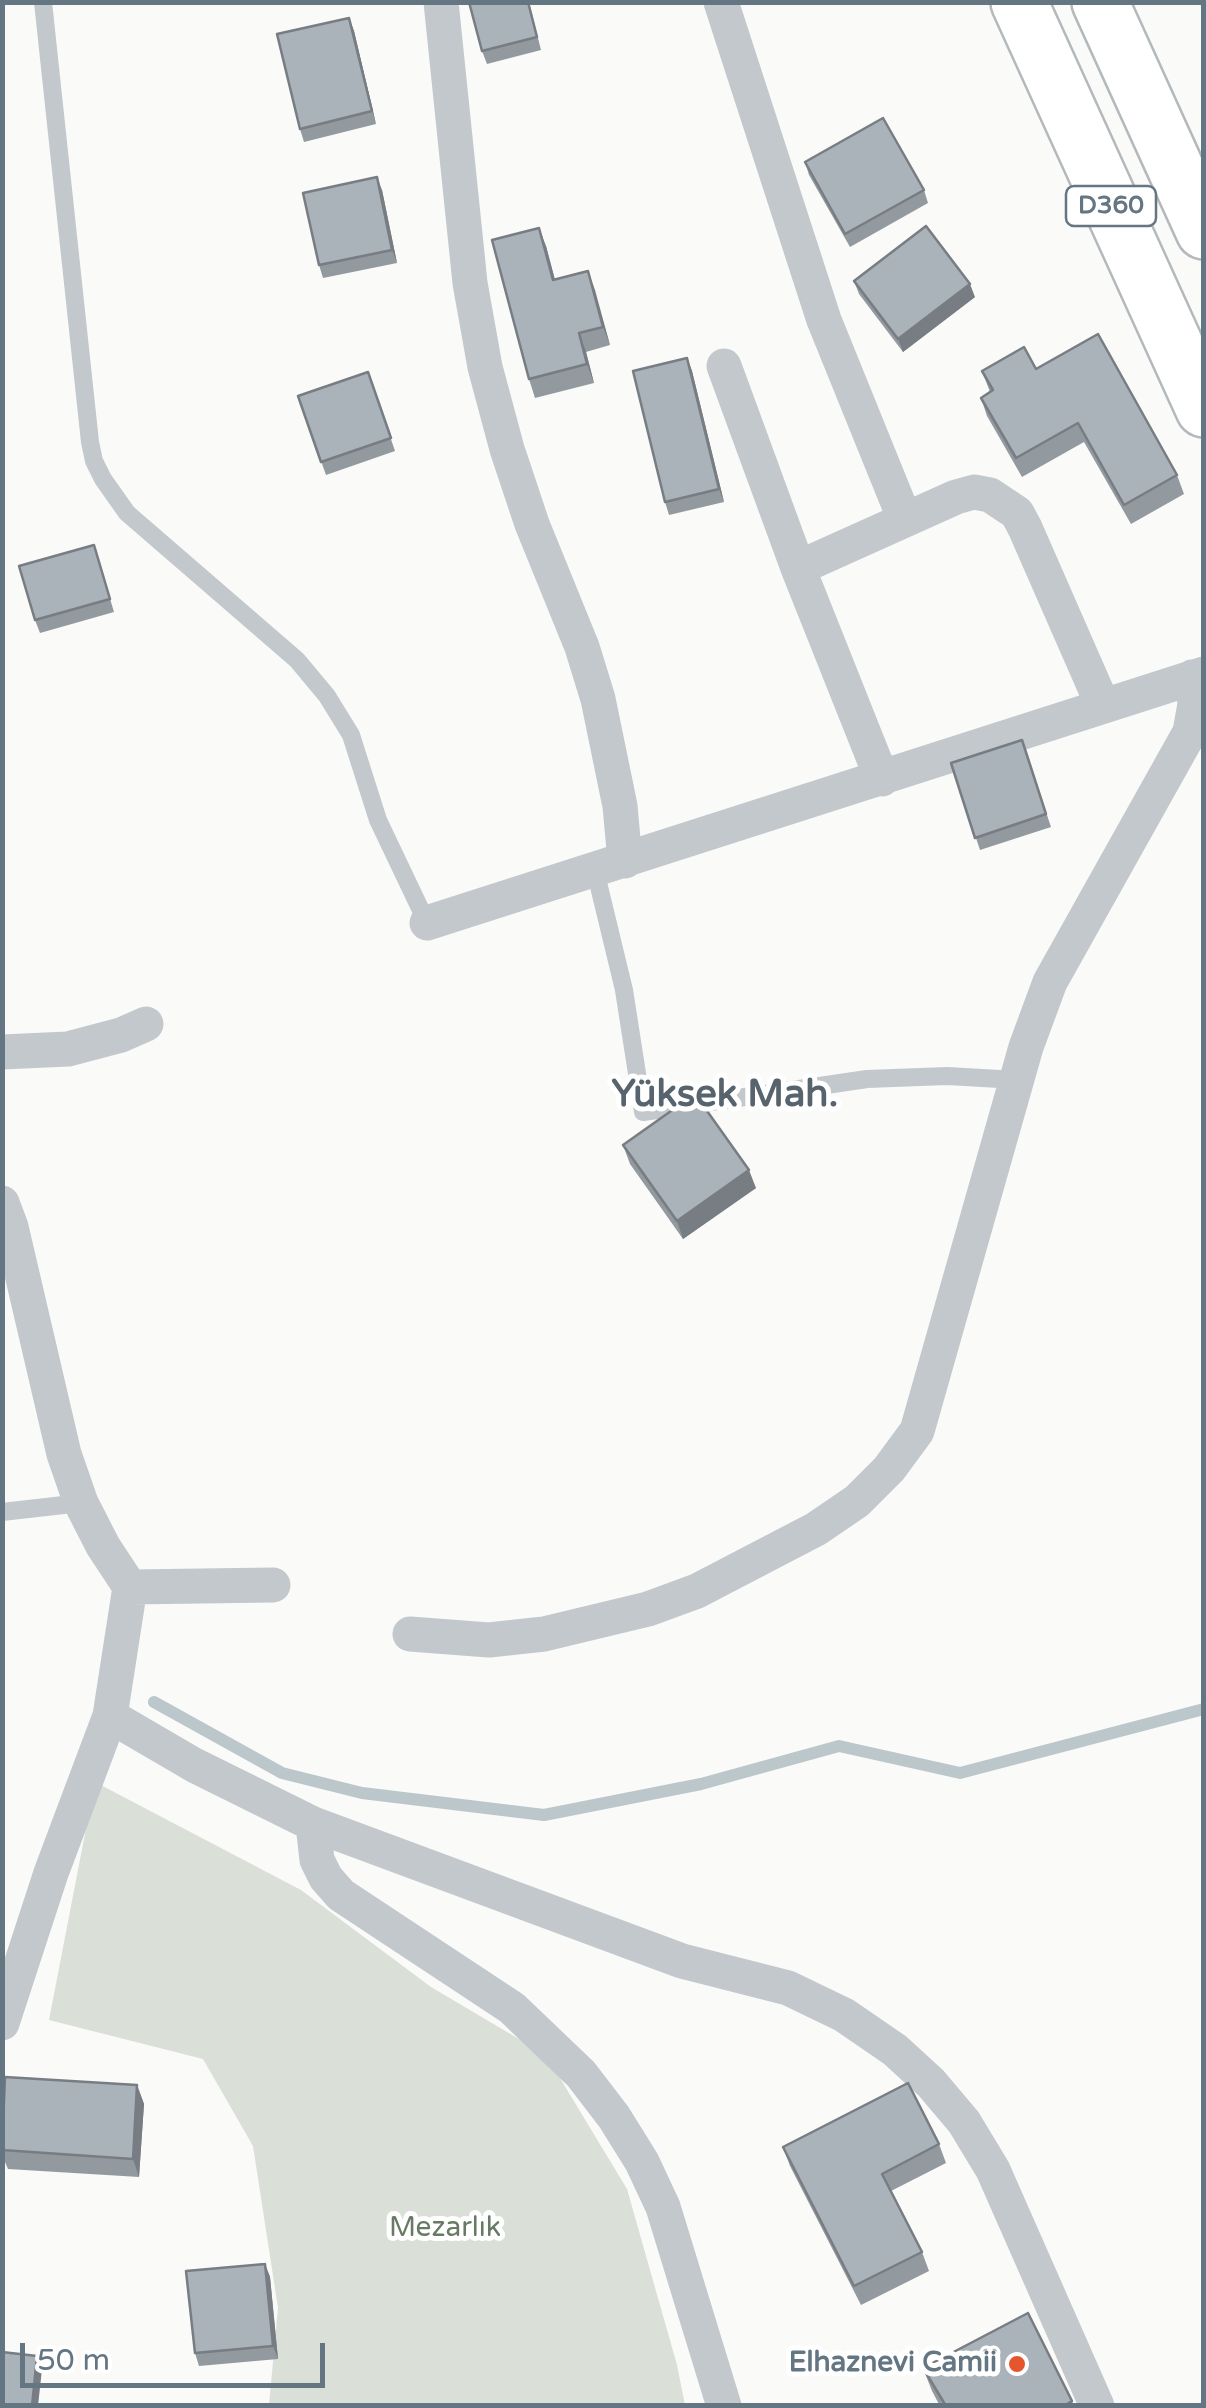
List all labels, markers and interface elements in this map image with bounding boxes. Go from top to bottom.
road number: D360 [1066,186,1156,226]
district label: Yüksek Mah. [612,1073,838,1119]
park label: Mezarlık [389,2212,501,2246]
scale bar [25,2323,330,2385]
text: 50 m [37,2342,110,2379]
place label: Elhaznevi Camii [789,2347,997,2381]
marker: Elhaznevi Camii [1006,2353,1028,2375]

